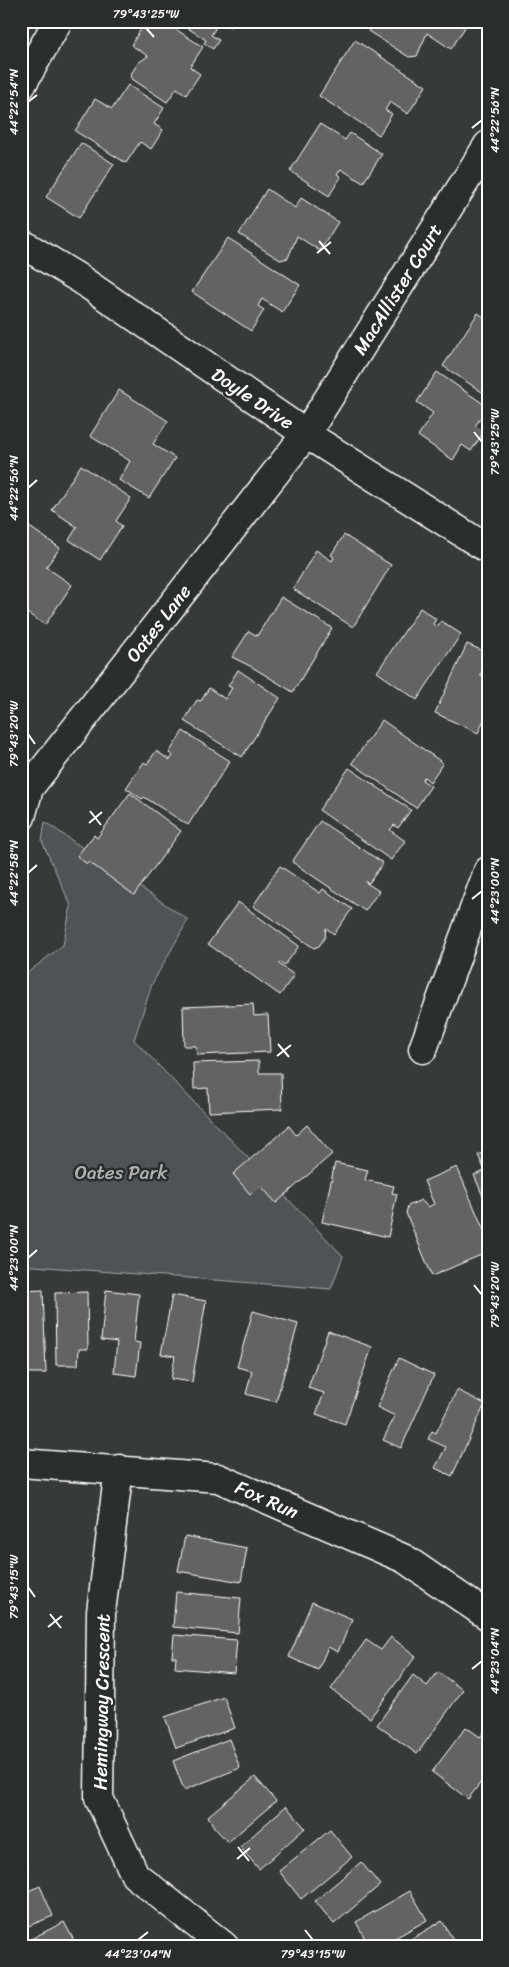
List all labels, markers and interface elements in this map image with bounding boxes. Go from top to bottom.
text: 79°43'25"W [113,3,180,25]
text: 44°22'54"N [3,68,25,135]
text: 44°22'56"N [484,86,506,153]
street label: MacAllister Court [344,217,451,362]
street label: Doyle Drive [205,358,301,439]
text: 79°43'25"W [484,408,506,475]
text: 44°22'56"N [3,454,25,521]
street label: Oates Lane [117,577,200,670]
text: 79°43'20"W [3,700,25,767]
text: 44°22'58"N [3,839,25,906]
text: 44°23'00"N [484,857,506,924]
park label: Oates Park [75,1156,168,1189]
text: 44°23'00"N [3,1224,25,1291]
text: 79°43'20"W [484,1261,506,1328]
street label: Fox Run [230,1471,304,1528]
text: 79°43'15"W [3,1554,25,1619]
street label: Hemingway Crescent [83,1614,120,1790]
text: 44°23'04"N [484,1627,506,1694]
text: 44°23'04"N [105,1943,172,1965]
text: 79°43'15"W [281,1943,346,1965]

